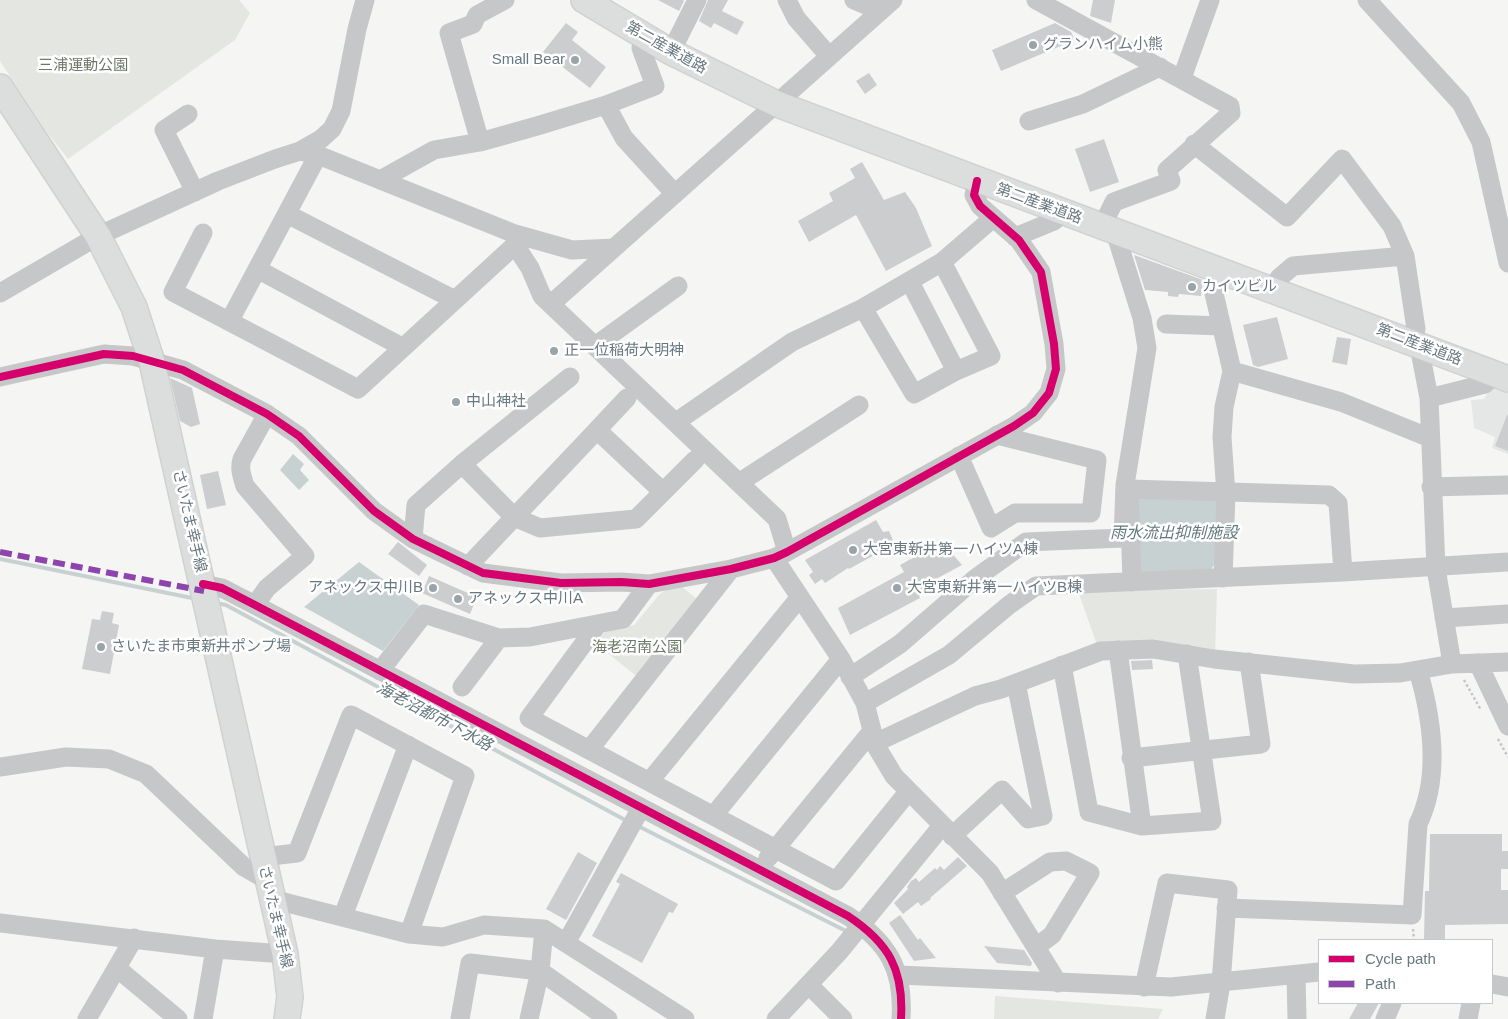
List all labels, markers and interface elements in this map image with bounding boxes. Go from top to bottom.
street label: 第二産業道路 [622,18,710,78]
place label: グランハイム小熊 [1043,36,1163,54]
marker: グランハイム小熊 [1027,39,1039,51]
place label: Small Bear [492,51,565,69]
marker: Small Bear [569,54,581,66]
park label: 三浦運動公園 [38,57,128,75]
street label: 第二産業道路 [994,180,1084,228]
place label: カイツビル [1202,278,1277,296]
marker: カイツビル [1186,281,1198,293]
street label: 第二産業道路 [1374,320,1464,370]
place label: 正一位稲荷大明神 [564,342,684,360]
marker: 正一位稲荷大明神 [548,345,560,357]
place label: 中山神社 [466,393,526,411]
marker: 中山神社 [450,396,462,408]
street label: さいたま幸手線 [168,468,210,574]
water label: 雨水流出抑制施設 [1110,524,1238,544]
place label: 大宮東新井第一ハイツA棟 [863,541,1038,559]
marker: 大宮東新井第一ハイツA棟 [847,544,859,556]
place label: アネックス中川B [308,579,423,597]
place label: 大宮東新井第一ハイツB棟 [907,579,1082,597]
marker: アネックス中川B [427,582,439,594]
marker: 大宮東新井第一ハイツB棟 [891,582,903,594]
place label: アネックス中川A [468,590,583,608]
marker: アネックス中川A [452,593,464,605]
place label: さいたま市東新井ポンプ場 [111,638,291,656]
park label: 海老沼南公園 [592,639,682,657]
marker: さいたま市東新井ポンプ場 [95,641,107,653]
water label: 海老沼都市下水路 [373,678,495,756]
street label: さいたま幸手線 [254,864,296,970]
legend [1318,939,1493,1004]
text: Cycle path [1365,950,1436,967]
text: Path [1365,975,1396,992]

